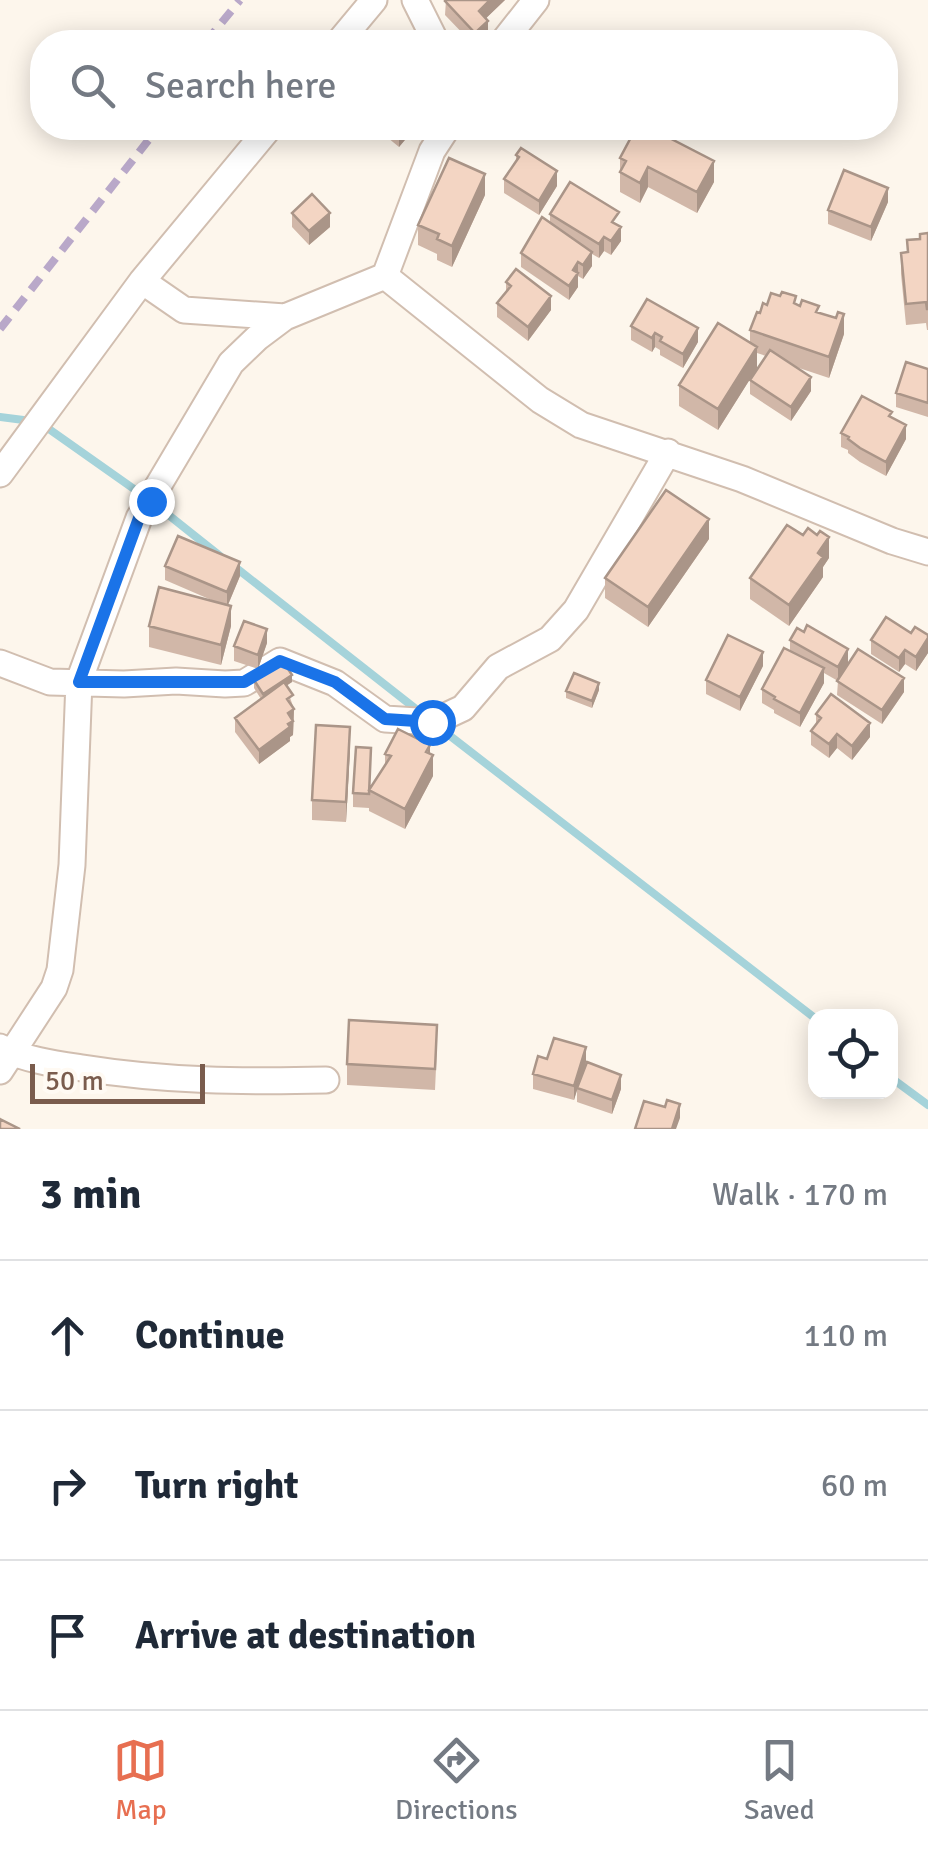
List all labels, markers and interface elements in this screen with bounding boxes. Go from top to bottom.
search box [30,30,898,140]
icon: search [65,58,120,113]
text: Search here [145,62,337,109]
route end [129,479,175,525]
route start [410,700,456,746]
map controls [808,1009,898,1099]
button: locate [808,1009,898,1099]
scale bar [30,1059,205,1104]
text: 50 m [45,1064,104,1098]
text: 3 min [40,1169,141,1220]
text: Walk · 170 m [712,1175,888,1214]
icon: ahead [40,1308,95,1363]
text: Continue [135,1312,285,1359]
text: 110 m [804,1316,888,1355]
icon: right [40,1458,95,1513]
text: Turn right [135,1462,299,1509]
text: 60 m [821,1466,888,1505]
icon: arrive [40,1608,95,1663]
text: Arrive at destination [135,1612,476,1659]
tab: Map [113,1733,168,1827]
tab: Directions [395,1733,517,1827]
tab: Saved [744,1733,815,1827]

